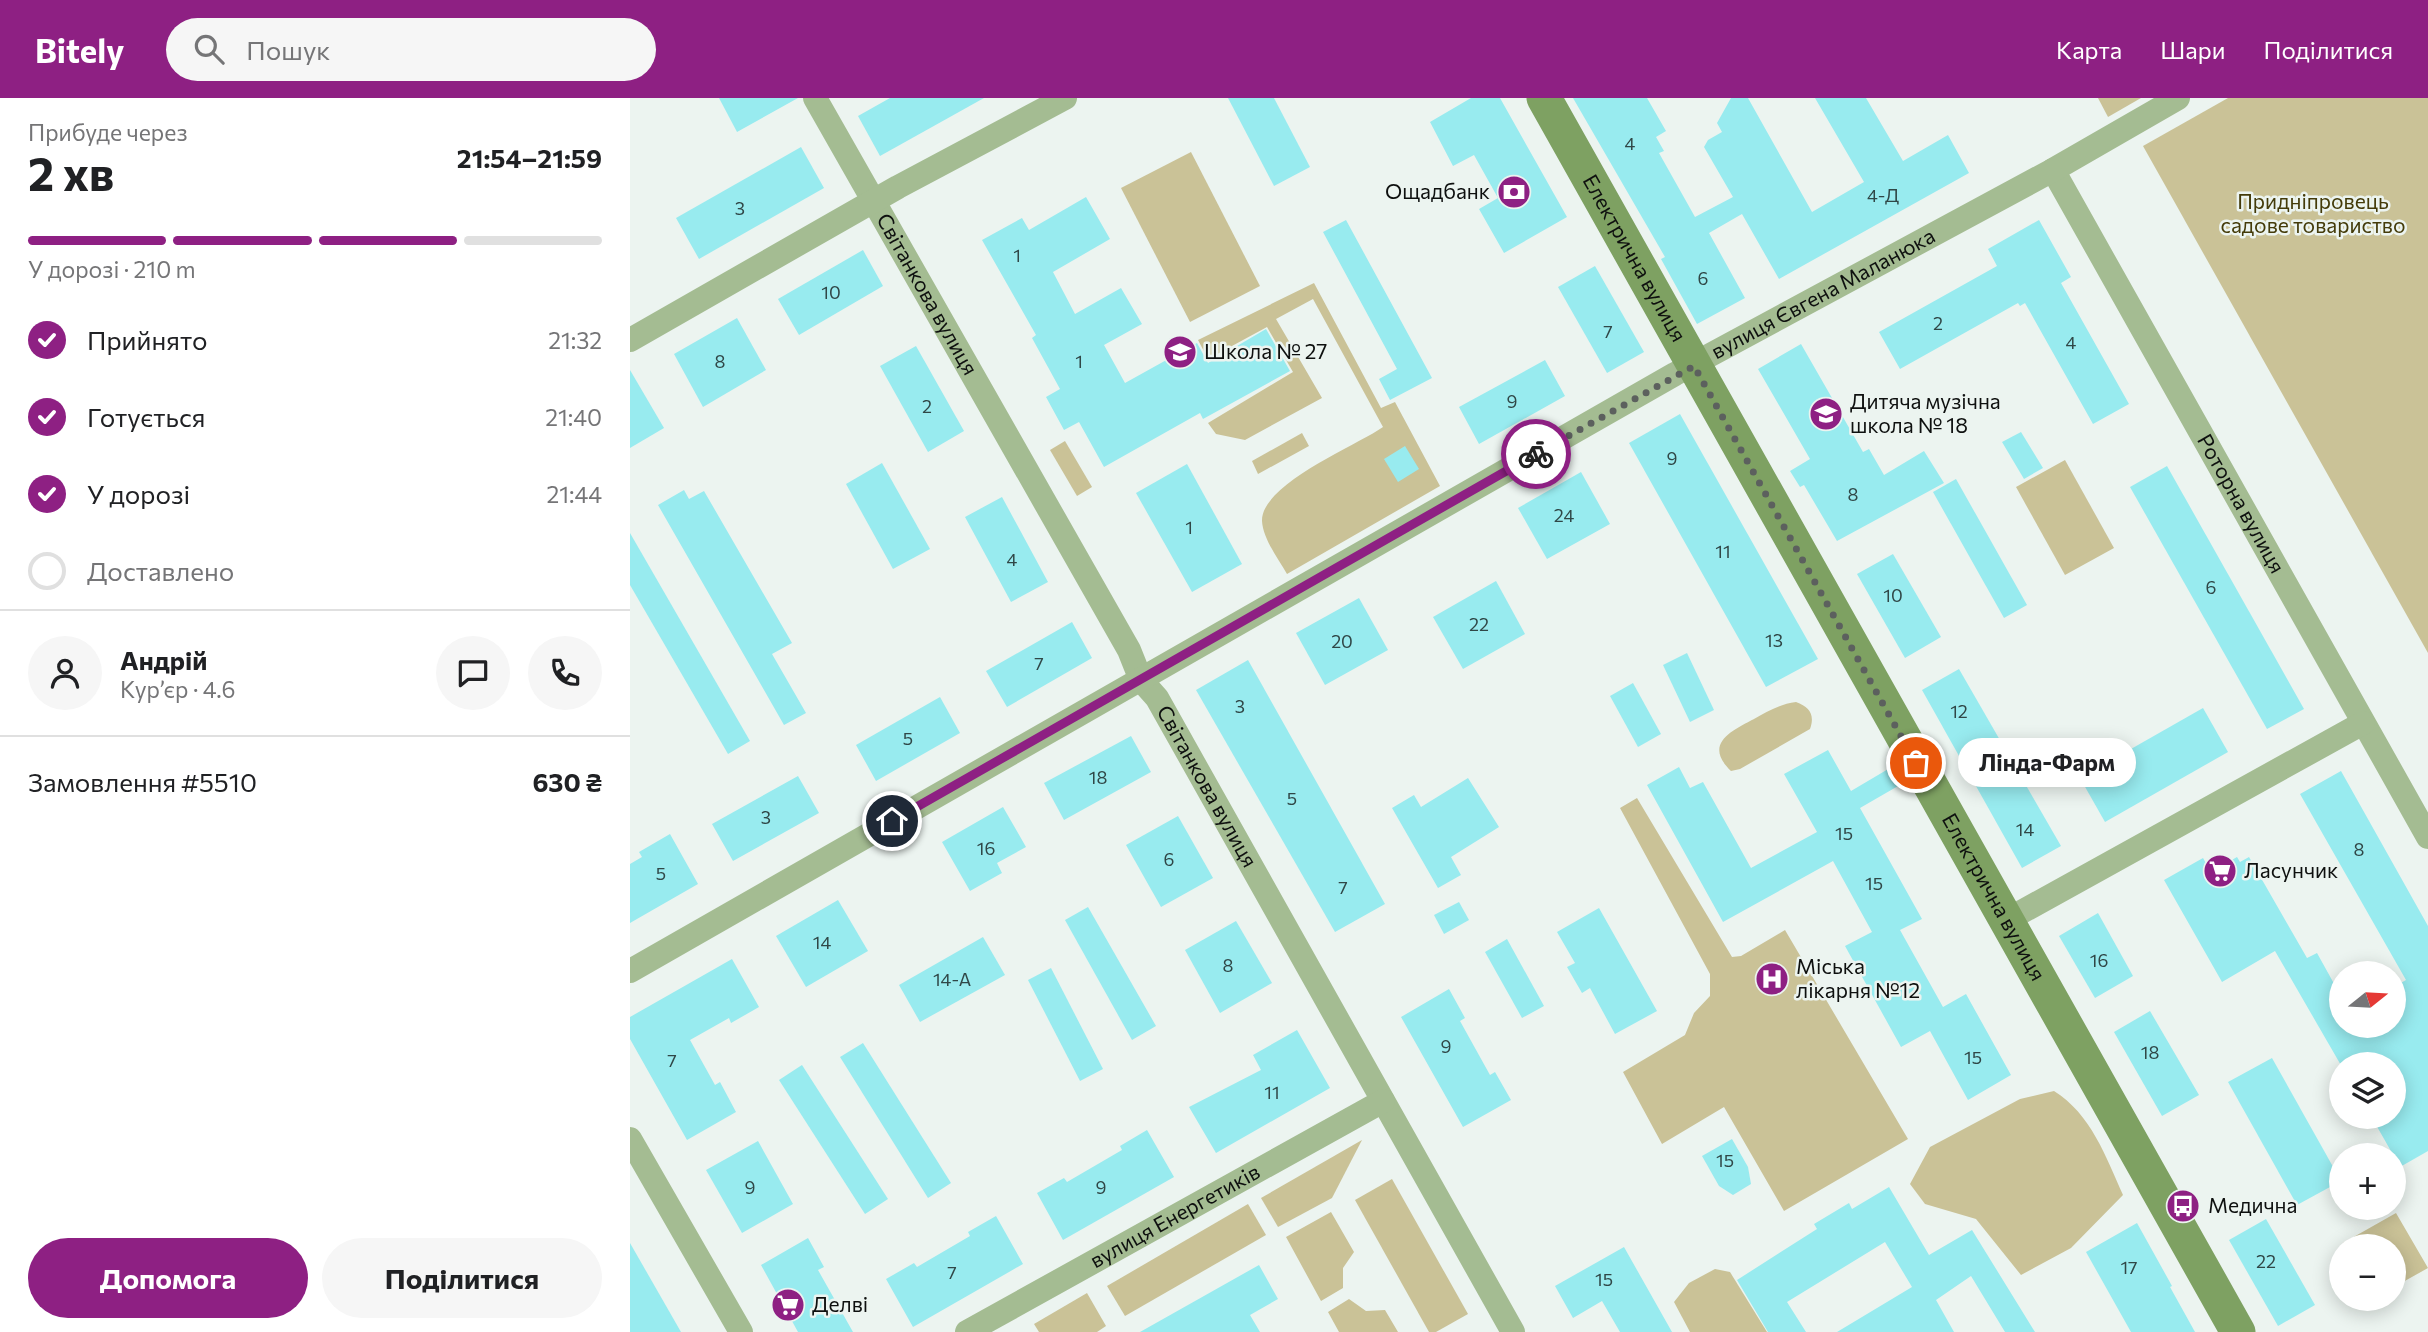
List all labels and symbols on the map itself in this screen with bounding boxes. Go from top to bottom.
house number: 4 [1625,132,1636,154]
street label: Електрична вулиця [1579,170,1692,346]
bank icon: Ощадбанк [1495,173,1533,211]
place label: Ощадбанк [1385,178,1490,203]
house number: 4-Д [1867,184,1899,206]
park label: Придніпровець садове товариство [2221,188,2405,237]
house number: 3 [735,197,745,219]
street label: Світанкова вулиця [872,209,984,379]
street label: вулиця Євгена Маланюка [1706,222,1939,363]
house number: 1 [1013,244,1021,266]
house number: 6 [1698,267,1708,289]
house number: 10 [821,281,841,303]
house number: 2 [1933,312,1943,334]
house number: 7 [1603,320,1613,342]
house number: 4 [2066,331,2077,353]
school or university icon: Школа № 27 [1161,333,1199,371]
place label: Школа № 27 [1204,338,1327,363]
house number: 8 [715,350,726,372]
house number: 1 [1075,350,1083,372]
place label: Дитяча музічна школа № 18 [1850,388,2001,437]
house number: 9 [1507,390,1517,412]
house number: 2 [922,395,932,417]
school or university icon: Дитяча музічна школа № 18 [1807,395,1845,433]
courier [1501,419,1571,489]
street label: Роторна вулиця [2193,429,2291,577]
house number: 9 [1667,447,1677,469]
house number: 8 [1848,483,1859,505]
house number: 24 [1554,504,1574,526]
house number: 1 [1185,516,1193,538]
house number: 11 [1715,540,1731,562]
house number: 4 [1007,548,1018,570]
house number: 6 [2206,576,2216,598]
house number: 10 [1883,584,1903,606]
house number: 22 [1469,613,1489,635]
house number: 13 [1765,629,1783,651]
house number: 20 [1331,630,1353,652]
house number: 7 [1034,652,1044,674]
house number: 3 [1235,695,1245,717]
street label: Світанкова вулиця [1153,700,1263,871]
house number: 12 [1950,700,1968,722]
house number: 5 [903,727,913,749]
pin [1886,733,1946,793]
callout: Лінда-Фарм [1958,738,2136,788]
house number: 18 [1089,766,1107,788]
house number: 5 [1287,787,1297,809]
pin [862,791,922,851]
house number: 3 [761,806,771,828]
street label: Електрична вулиця [1938,809,2052,985]
house number: 14 [2016,818,2034,840]
house number: 15 [1835,822,1853,844]
house number: 16 [977,837,995,859]
house number: 8 [2354,838,2365,860]
house number: 6 [1164,848,1174,870]
supermarket icon: Ласунчик [2201,852,2239,890]
place label: Ласунчик [2244,857,2338,882]
house number: 5 [656,862,666,884]
house number: 15 [1865,872,1883,894]
house number: 7 [1338,876,1348,898]
house number: 14 [813,931,831,953]
house number: 16 [2090,949,2108,971]
place label: Міська лікарня №12 [1796,953,1920,1002]
house number: 8 [1223,954,1234,976]
hospital icon: Міська лікарня №12 [1753,960,1791,998]
north arrow [2329,961,2406,1038]
house number: 14-А [933,968,971,990]
house number: 9 [1441,1035,1451,1057]
house number: 18 [2141,1041,2159,1063]
house number: 15 [1964,1046,1982,1068]
house number: 7 [667,1049,677,1071]
house number: 11 [1264,1081,1280,1103]
house number: 15 [1716,1149,1734,1171]
street label: вулиця Енергетиків [1085,1158,1264,1272]
house number: 9 [745,1176,755,1198]
house number: 9 [1096,1176,1106,1198]
bus stop icon: Медична [2164,1187,2202,1225]
place label: Медична [2208,1192,2297,1217]
house number: 22 [2256,1250,2276,1272]
house number: 17 [2120,1256,2138,1278]
house number: 7 [947,1261,957,1283]
house number: 15 [1595,1268,1613,1290]
supermarket icon: Делві [769,1286,807,1324]
place label: Делві [812,1291,868,1316]

